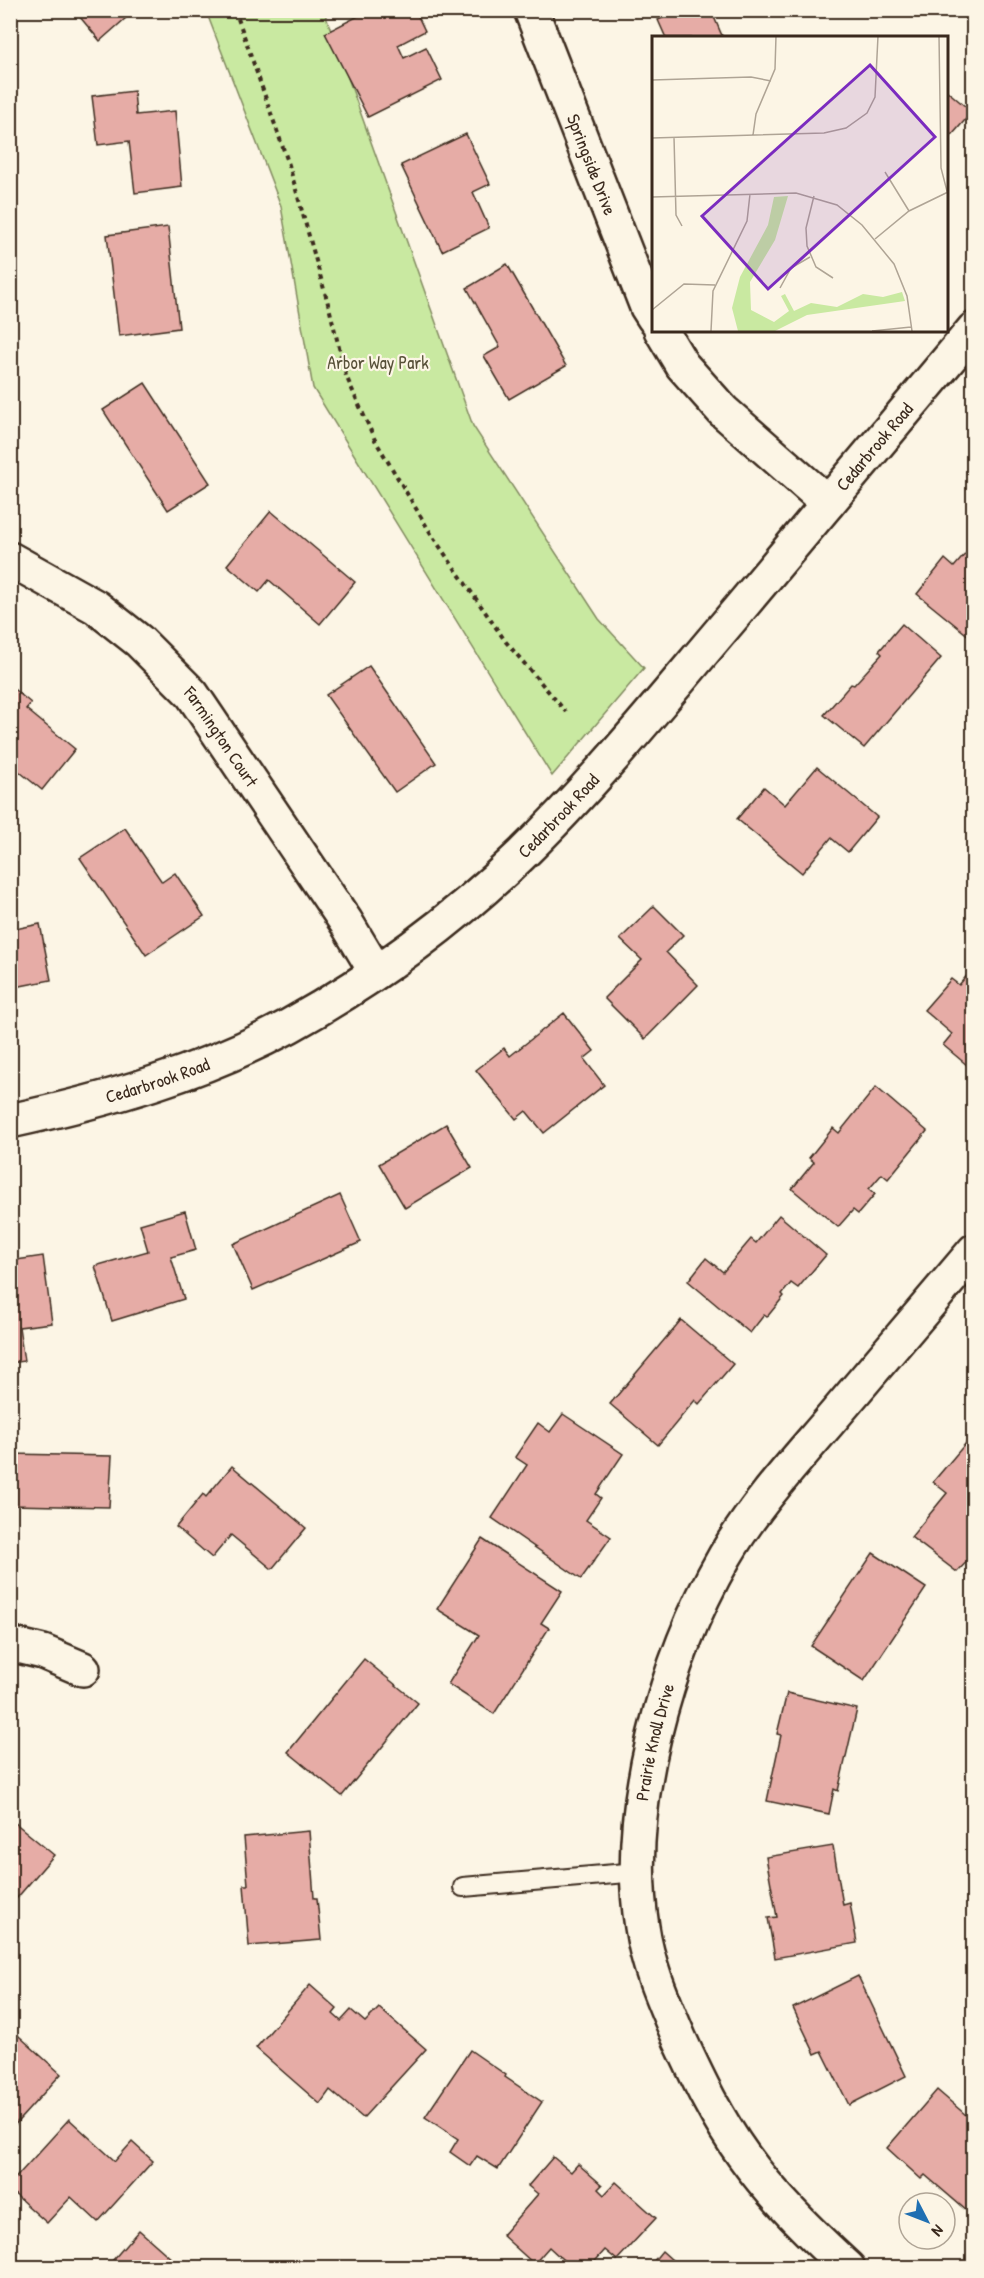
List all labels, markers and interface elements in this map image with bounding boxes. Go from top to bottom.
inset map [652,36,948,332]
street label: Springside Drive [561,110,623,219]
park label: Arbor Way Park [327,350,429,375]
street label: Cedarbrook Road [830,397,919,496]
street label: Farmington Court [178,680,265,792]
street label: Cedarbrook Road [512,768,605,863]
street label: Cedarbrook Road [103,1051,213,1109]
street label: Prairie Knoll Drive [629,1680,680,1802]
north arrow [897,2191,957,2251]
text: N [927,2221,949,2242]

